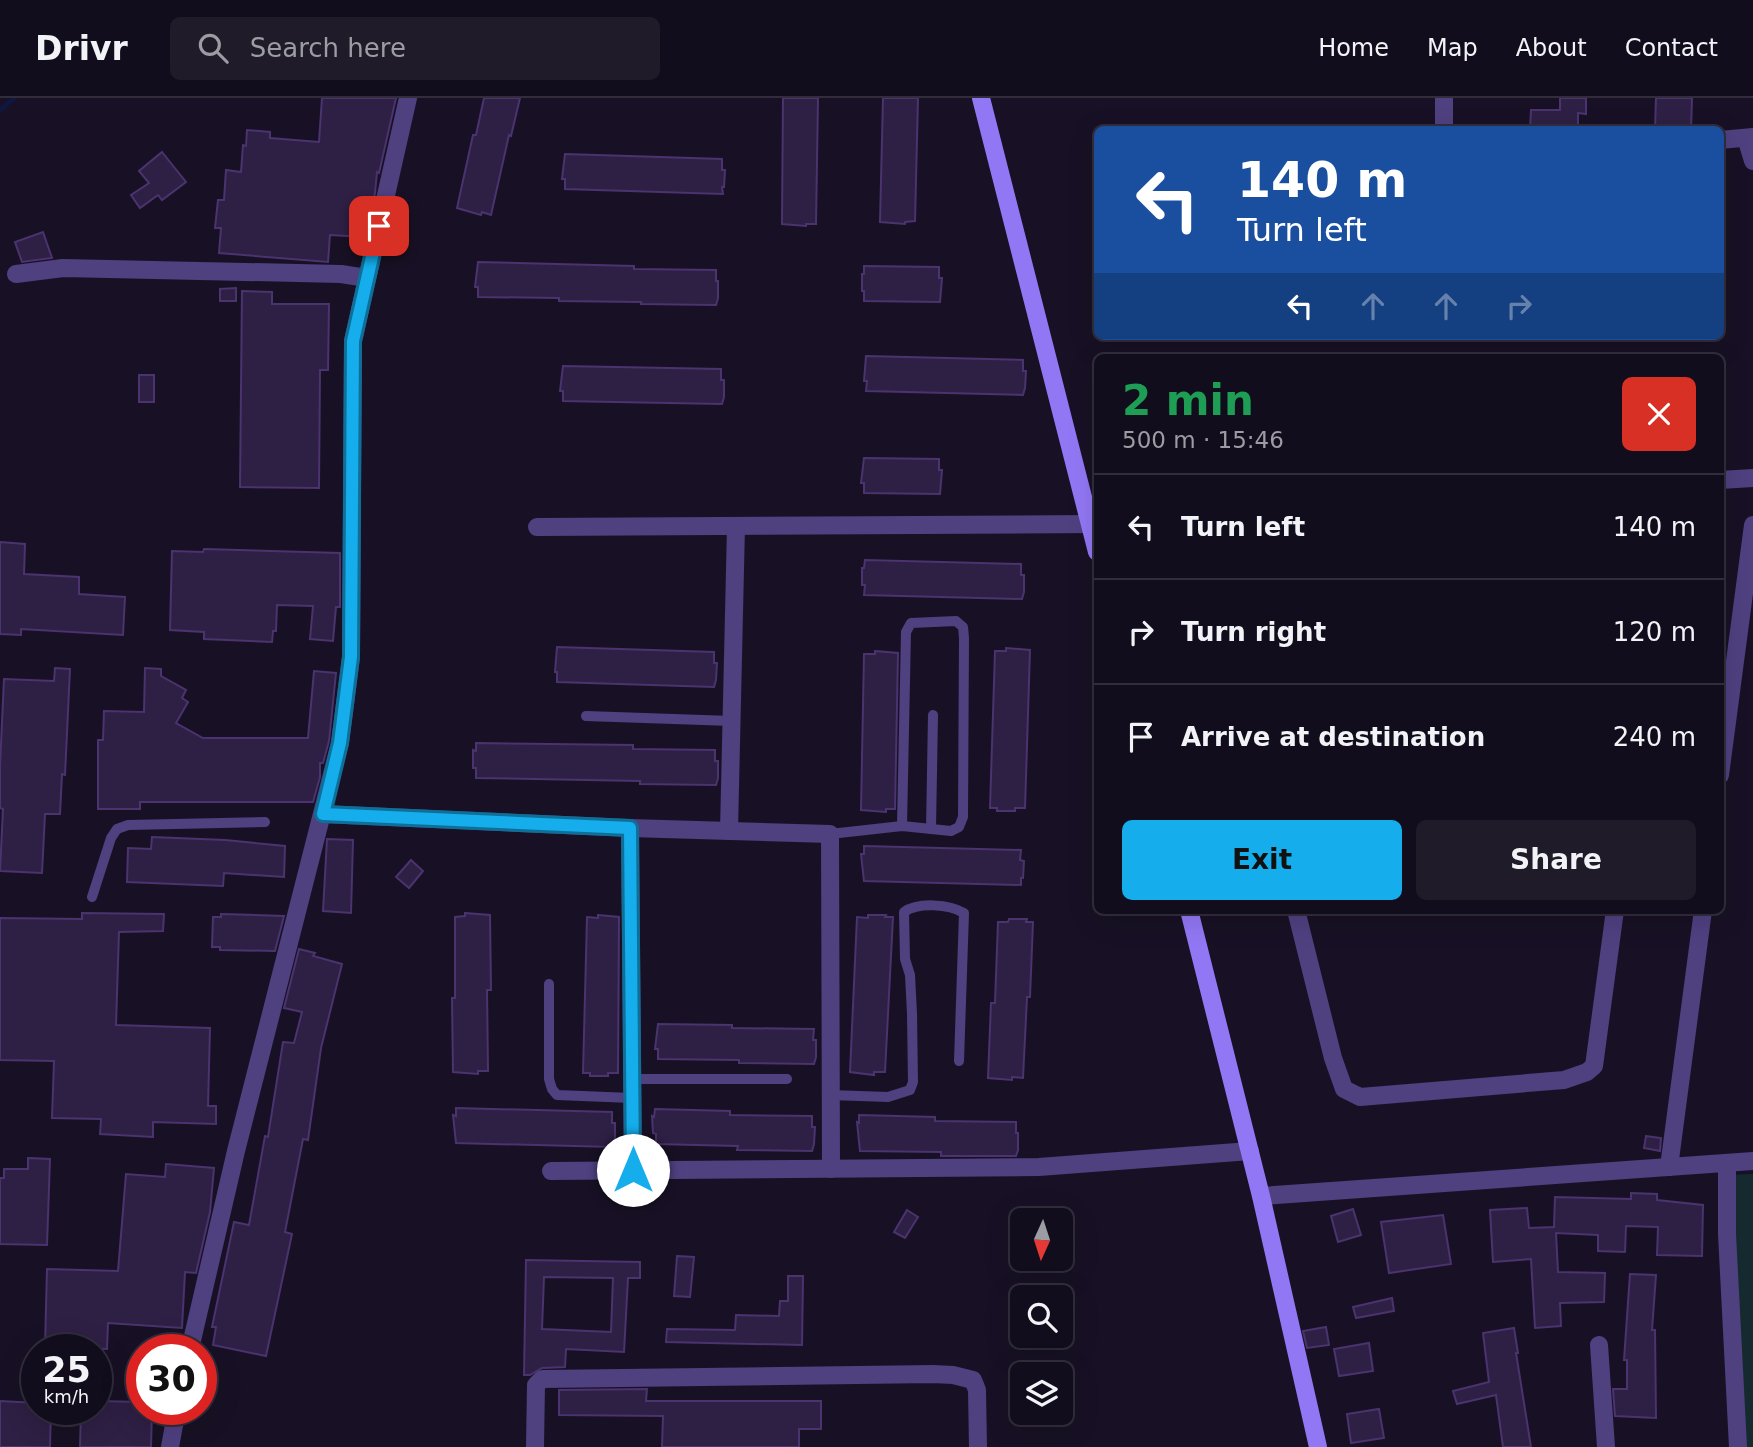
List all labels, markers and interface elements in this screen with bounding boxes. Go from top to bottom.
search box [170,17,660,80]
text: Drivr [35,29,128,68]
icon: search [194,29,232,67]
text: Search here [250,33,406,63]
text: Home [1318,34,1389,62]
text: Map [1427,34,1478,62]
text: About [1516,34,1587,62]
text: Contact [1625,34,1718,62]
text: 140 m [1237,152,1407,209]
icon: left [1122,154,1213,245]
pin [349,196,409,256]
icon: arrive [360,207,398,245]
text: Turn left [1237,211,1367,249]
icon: left [1281,287,1319,325]
icon: ahead [1354,287,1392,325]
icon: ahead [1427,287,1465,325]
icon: right [1500,287,1538,325]
text: 2 min [1122,376,1254,425]
button: close [1622,377,1696,451]
text: 500 m · 15:46 [1122,427,1284,453]
icon: left [1122,508,1160,546]
text: Turn left [1181,512,1305,542]
text: 140 m [1613,512,1696,542]
icon: right [1122,613,1160,651]
text: Turn right [1181,617,1326,647]
text: 120 m [1613,617,1696,647]
icon: arrive [1122,718,1160,756]
text: Arrive at destination [1181,722,1485,752]
text: 240 m [1613,722,1696,752]
button: Exit [1122,820,1402,900]
button: Share [1416,820,1696,900]
position arrow [596,1133,670,1207]
north arrow [1010,1208,1073,1270]
map controls [1010,1208,1073,1425]
button: search [1010,1285,1073,1348]
speed limit sign: 30 [126,1334,217,1425]
text: 25 [42,1350,91,1390]
button: layers [1010,1362,1073,1425]
text: km/h [44,1386,89,1407]

